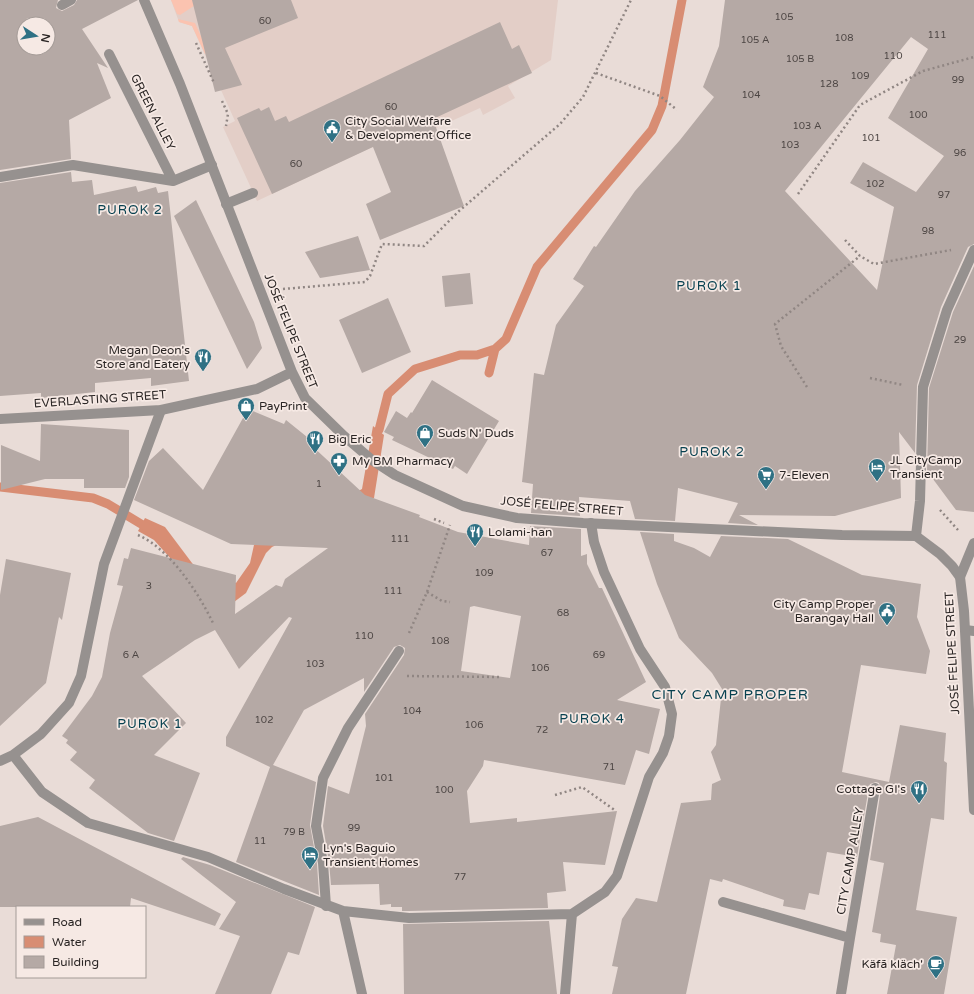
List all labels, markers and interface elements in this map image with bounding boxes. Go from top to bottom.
house number: 105 [775,11,793,23]
house number: 60 [259,15,271,27]
north arrow [16,16,56,56]
house number: 111 [928,29,946,41]
text: N [38,32,53,44]
house number: 108 [835,32,853,44]
house number: 105 A [741,34,769,46]
house number: 110 [884,50,902,62]
house number: 105 B [786,53,814,65]
house number: 109 [851,70,869,82]
street label: GREEN ALLEY [128,71,178,153]
house number: 99 [952,74,964,86]
house number: 128 [820,78,838,90]
house number: 104 [742,89,760,101]
house number: 60 [385,101,397,113]
house number: 100 [909,109,927,121]
place label: City Social Welfare & Development Office [345,114,471,142]
public building icon: City Social Welfare & Development Office [322,118,342,143]
house number: 103 A [793,120,821,132]
house number: 101 [862,132,880,144]
house number: 103 [781,139,799,151]
house number: 96 [954,147,966,159]
house number: 60 [290,158,302,170]
house number: 102 [866,178,884,190]
house number: 97 [938,189,950,201]
district label: PUROK 2 [97,202,163,218]
house number: 98 [922,225,934,237]
street label: JOSÉ FELIPE STREET [261,271,321,391]
district label: PUROK 1 [676,278,742,294]
house number: 29 [954,334,966,346]
place label: Megan Deon's Store and Eatery [95,343,191,371]
restaurant icon: Megan Deon's Store and Eatery [193,347,213,372]
street label: EVERLASTING STREET [33,387,167,411]
shop icon: PayPrint [236,396,256,421]
place label: PayPrint [259,399,307,413]
shop icon: Suds N' Duds [415,423,435,448]
place label: Suds N' Duds [438,426,514,440]
restaurant icon: Big Eric [305,429,325,454]
place label: Big Eric [328,432,371,446]
district label: PUROK 2 [679,444,745,460]
pharmacy icon: My BM Pharmacy [329,451,349,476]
place label: JL CityCamp Transient [890,453,962,481]
place label: My BM Pharmacy [352,454,454,468]
hotel icon: JL CityCamp Transient [867,457,887,482]
supermarket icon: 7-Eleven [756,465,776,490]
place label: 7-Eleven [779,468,829,482]
house number: 1 [316,478,322,490]
street label: JOSÉ FELIPE STREET [500,494,625,518]
restaurant icon: Lolami-han [465,522,485,547]
place label: Lolami-han [488,525,552,539]
house number: 111 [391,533,409,545]
house number: 67 [541,547,553,559]
house number: 109 [475,567,493,579]
house number: 3 [146,580,152,592]
house number: 111 [384,585,402,597]
street label: JOSÉ FELIPE STREET [942,591,962,715]
place label: City Camp Proper Barangay Hall [773,597,874,625]
public building icon: City Camp Proper Barangay Hall [877,601,897,626]
house number: 68 [557,607,569,619]
house number: 110 [355,630,373,642]
house number: 108 [431,635,449,647]
house number: 6 A [123,649,139,661]
house number: 69 [593,649,605,661]
house number: 103 [306,658,324,670]
house number: 106 [531,662,549,674]
district label: CITY CAMP PROPER [651,686,809,703]
house number: 104 [403,705,421,717]
district label: PUROK 4 [559,711,625,727]
house number: 102 [255,714,273,726]
district label: PUROK 1 [117,716,183,732]
house number: 106 [465,719,483,731]
house number: 72 [536,724,548,736]
house number: 71 [603,761,615,773]
house number: 101 [375,772,393,784]
restaurant icon: Cottage GI's [909,779,929,804]
place label: Cottage GI's [836,782,906,796]
house number: 100 [435,784,453,796]
street label: CITY CAMP ALLEY [834,806,866,916]
house number: 99 [348,822,360,834]
house number: 79 B [283,826,305,838]
house number: 11 [254,835,266,847]
place label: Lyn's Baguio Transient Homes [323,841,419,869]
hotel icon: Lyn's Baguio Transient Homes [300,845,320,870]
house number: 77 [454,871,466,883]
legend [16,906,146,978]
text: Road [52,915,82,929]
text: Water [52,935,87,949]
cafe icon: Käfã kläch' [926,954,946,979]
text: Building [52,955,99,969]
place label: Käfã kläch' [861,957,923,971]

